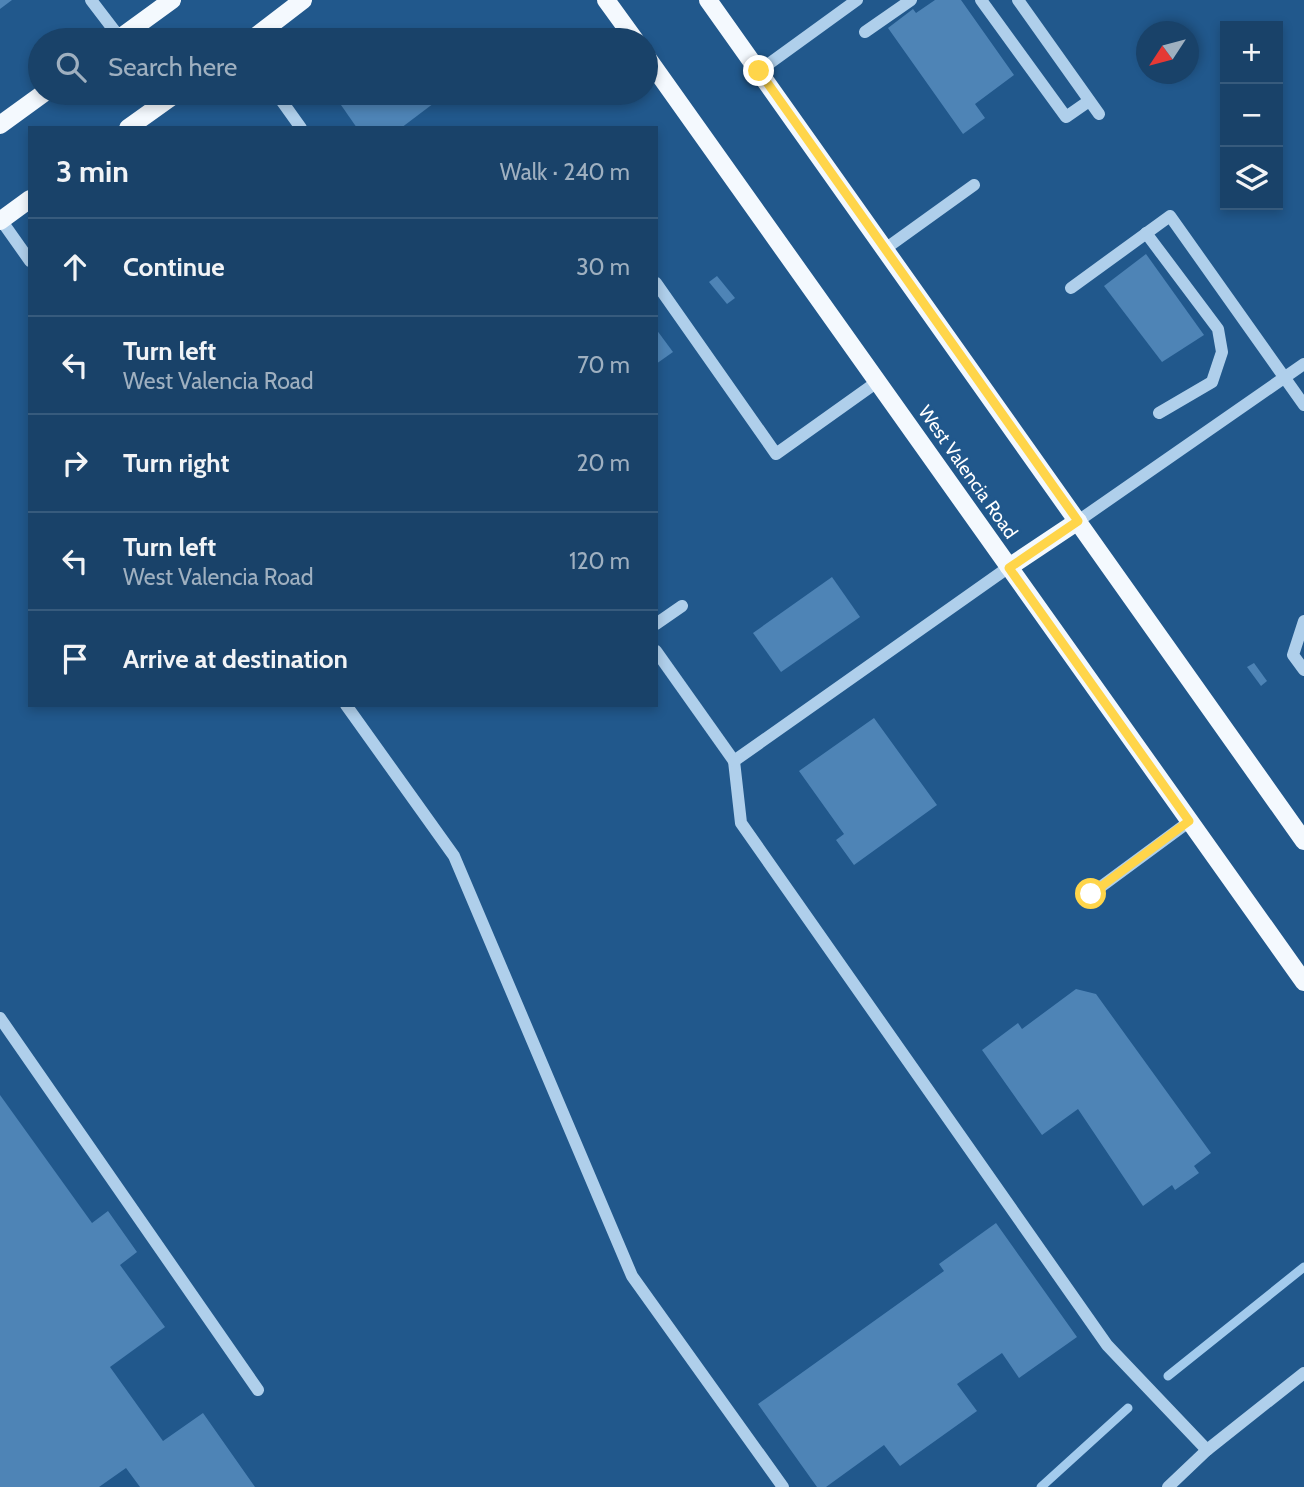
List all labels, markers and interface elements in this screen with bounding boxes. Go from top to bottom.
north arrow [1136,21,1199,84]
map controls [1220,21,1283,210]
button: + [1220,21,1283,84]
search box [28,28,658,105]
icon: search [52,48,90,86]
text: Search here [108,51,237,83]
route end [743,55,774,86]
button: − [1220,84,1283,147]
button: layers [1220,147,1283,210]
text: 3 min [56,153,129,190]
text: Walk · 240 m [500,158,630,186]
icon: ahead [56,248,94,286]
text: Continue [123,251,225,283]
text: 30 m [576,253,630,281]
text: Turn left [123,335,216,367]
icon: left [56,346,94,384]
text: 70 m [577,351,630,379]
text: West Valencia Road [123,367,314,395]
street label: West Valencia Road [913,401,1023,543]
icon: right [56,444,94,482]
text: Turn right [123,447,229,479]
text: 20 m [577,449,630,477]
text: Turn left [123,531,216,563]
icon: left [56,542,94,580]
text: 120 m [569,547,630,575]
text: West Valencia Road [123,563,314,591]
icon: arrive [56,640,94,678]
text: Arrive at destination [123,643,348,675]
route start [1075,878,1106,909]

